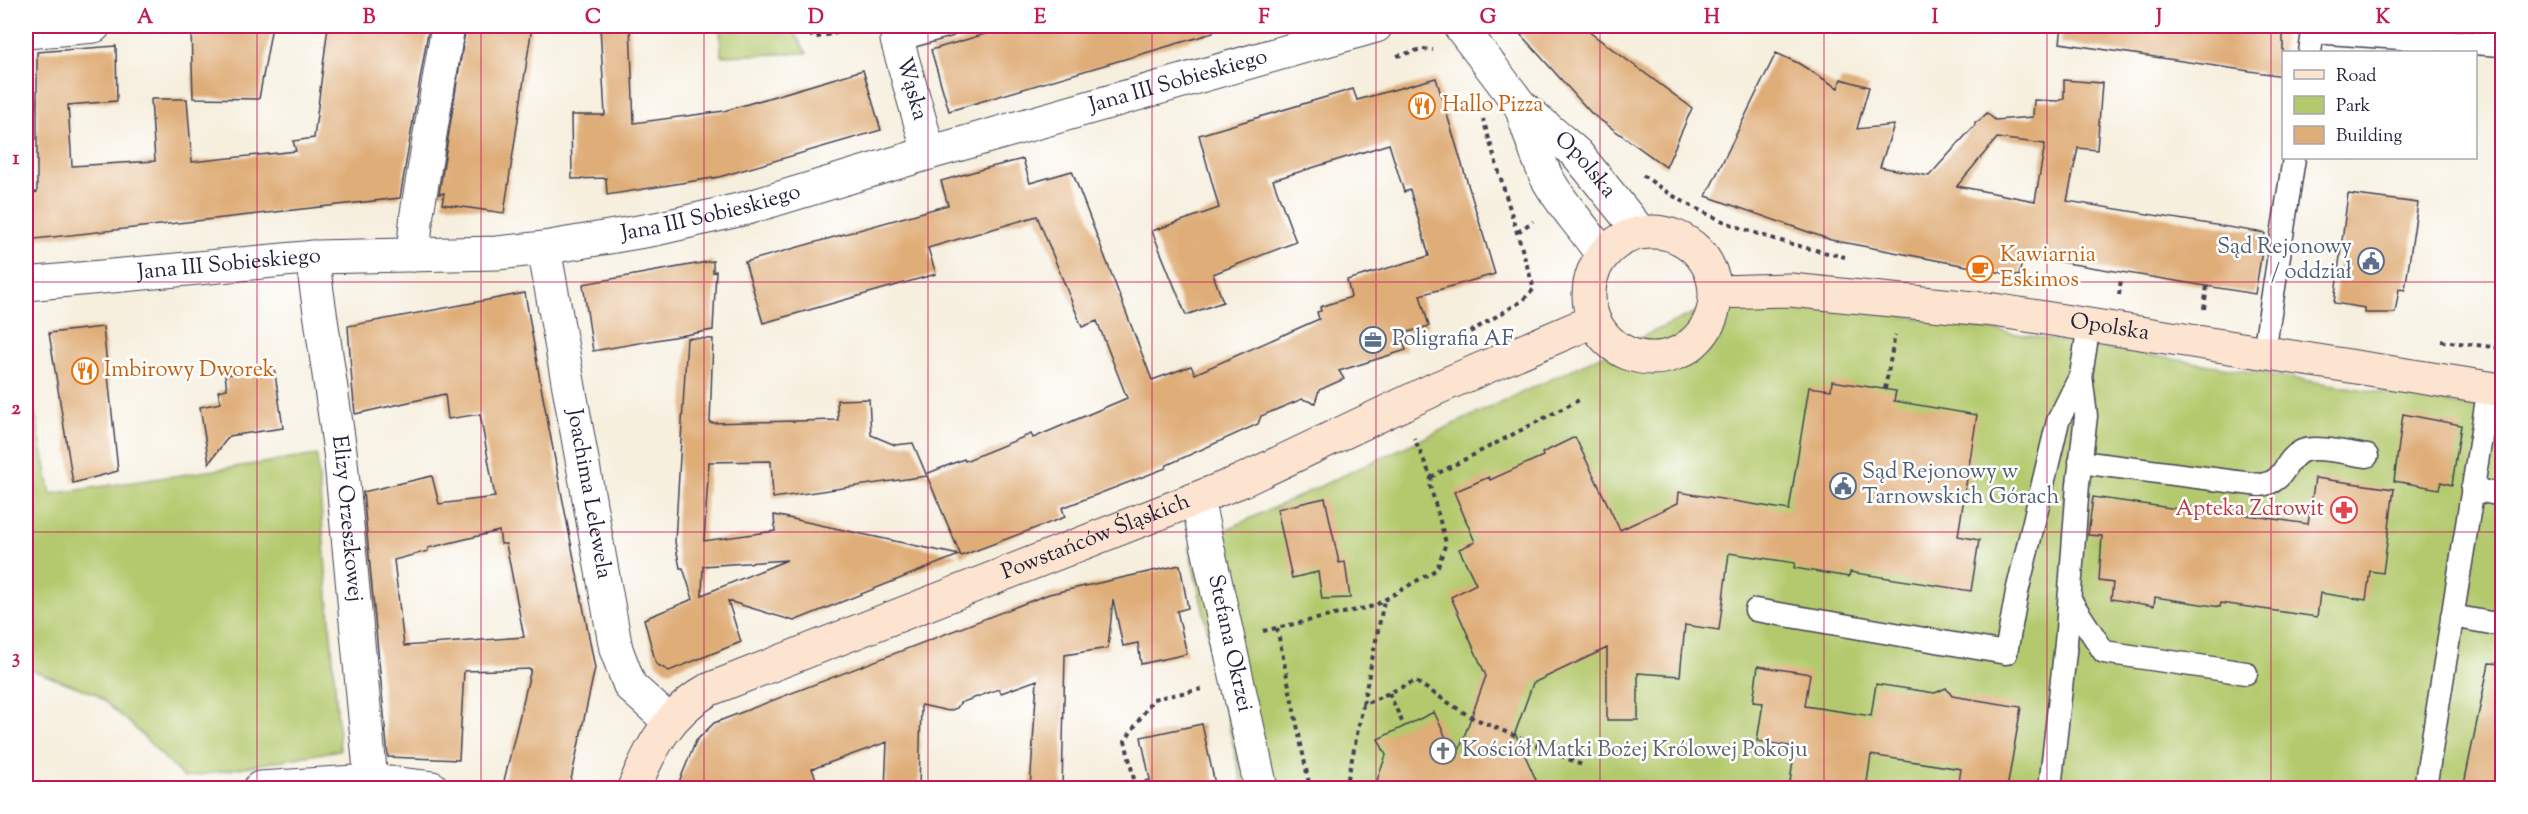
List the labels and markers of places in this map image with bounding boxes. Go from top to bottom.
place label: Hallo Pizza [1442,90,1543,122]
restaurant icon: Hallo Pizza [1407,91,1437,121]
place label: Sąd Rejonowy / oddział [2217,232,2352,289]
place label: Kawiarnia Eskimos [2000,240,2096,297]
public building icon: Sąd Rejonowy / oddział [2356,246,2386,276]
cafe icon: Kawiarnia Eskimos [1965,254,1995,284]
place label: Poligrafia AF [1392,324,1514,356]
office icon: Poligrafia AF [1358,325,1388,355]
place label: Imbirowy Dworek [104,355,275,387]
restaurant icon: Imbirowy Dworek [70,356,100,386]
place label: Sąd Rejonowy w Tarnowskich Górach [1862,457,2059,514]
public building icon: Sąd Rejonowy w Tarnowskich Górach [1828,471,1858,501]
place label: Apteka Zdrowit [2175,494,2324,526]
pharmacy icon: Apteka Zdrowit [2329,495,2359,525]
place label: Kościół Matki Bożej Królowej Pokoju [1462,735,1808,767]
church icon: Kościół Matki Bożej Królowej Pokoju [1428,736,1458,766]

